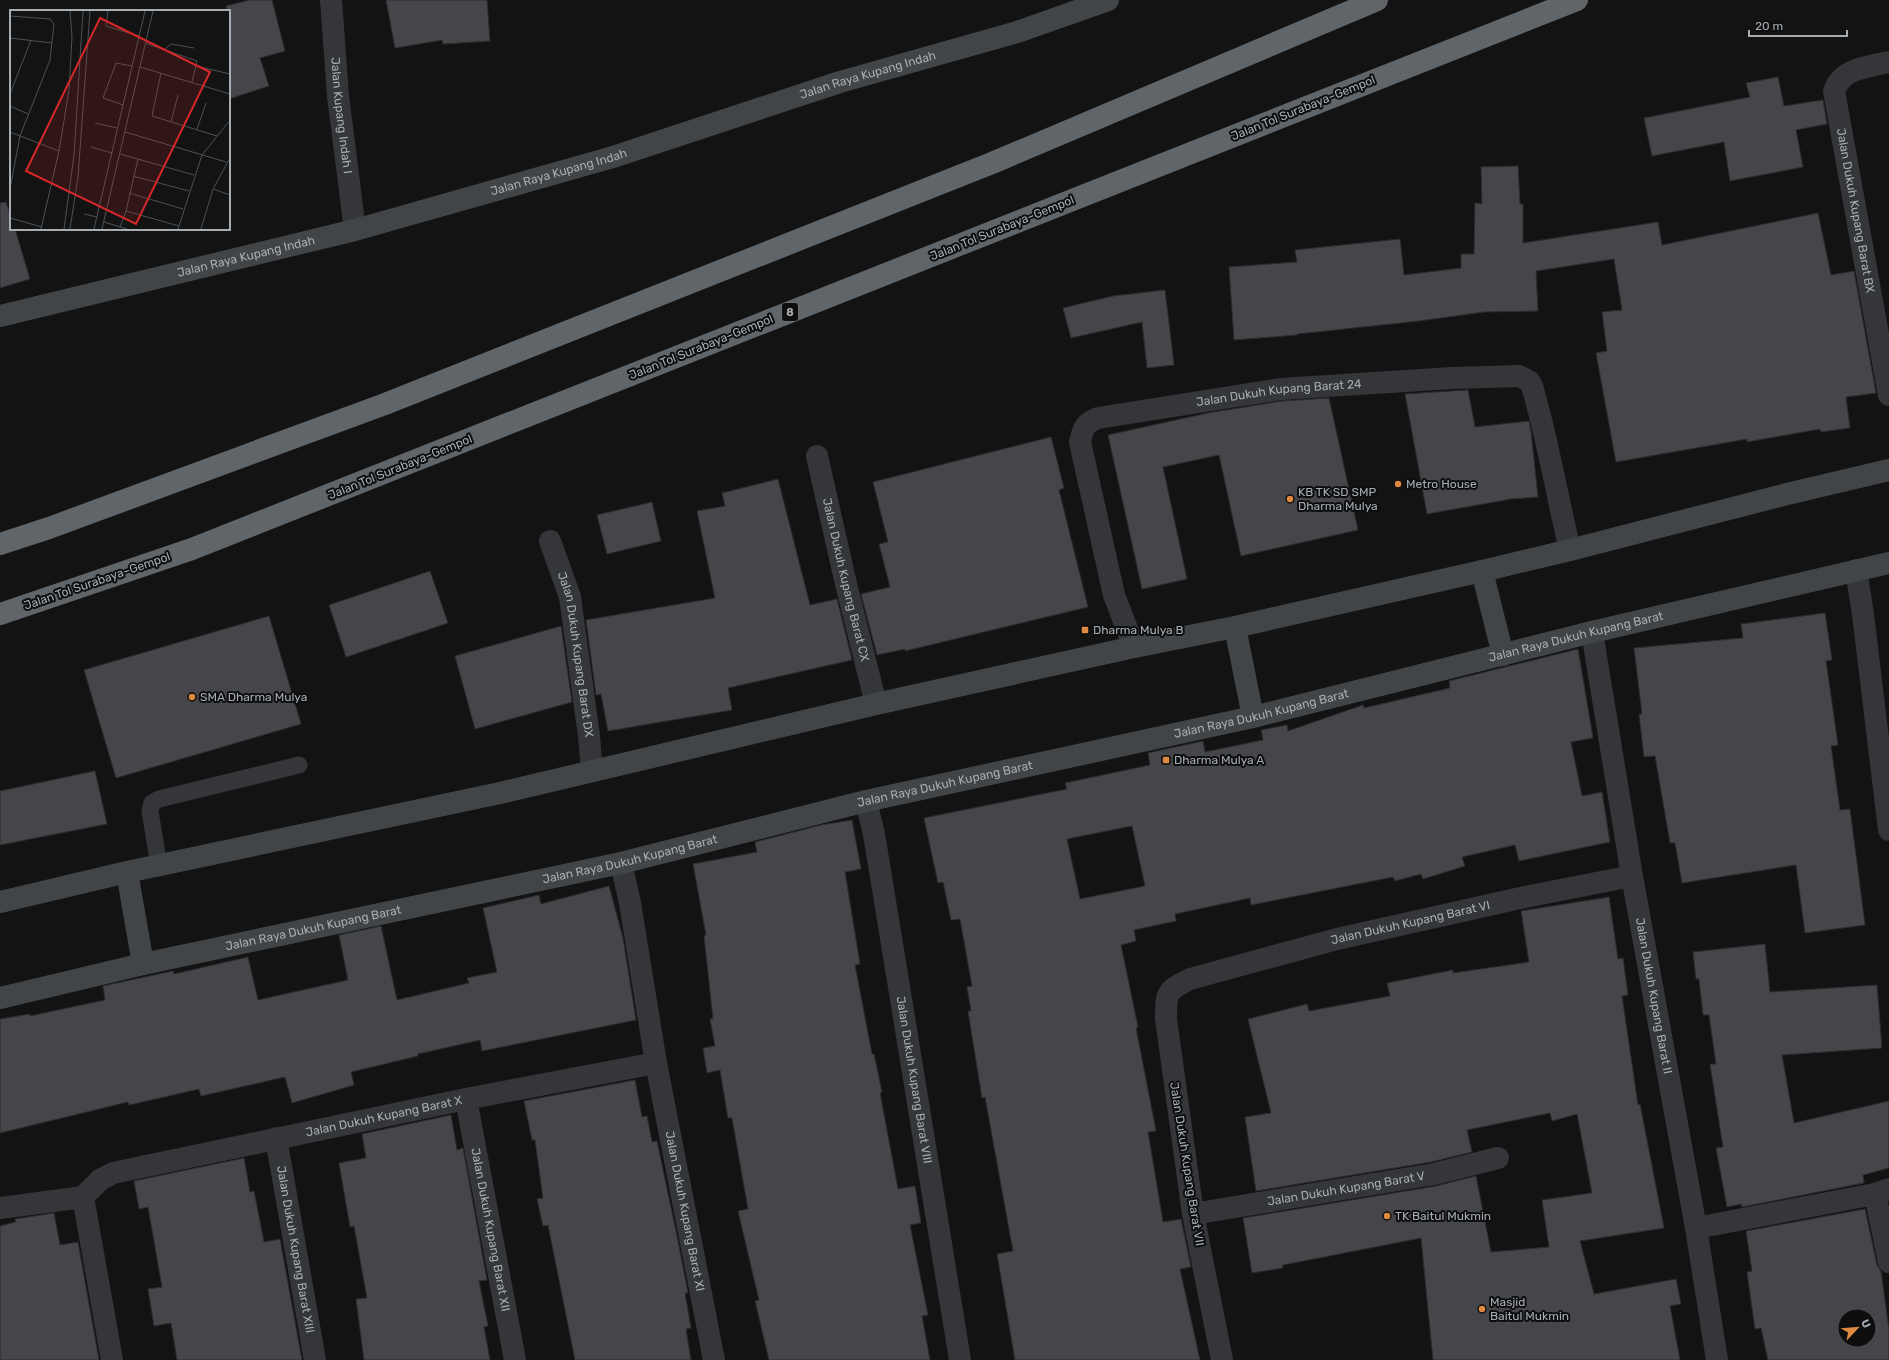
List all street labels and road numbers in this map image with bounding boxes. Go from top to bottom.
street label: Jalan Raya Kupang Indah [798,48,937,102]
street label: Jalan Kupang Indah I [328,57,355,175]
street label: Jalan Tol Surabaya–Gempol [1229,73,1377,143]
street label: Jalan Dukuh Kupang Barat BX [1834,127,1877,295]
street label: Jalan Raya Kupang Indah [489,146,629,198]
street label: Jalan Tol Surabaya–Gempol [928,193,1076,263]
street label: Jalan Raya Kupang Indah [176,233,316,280]
road number: 8 [782,303,798,321]
street label: Jalan Tol Surabaya–Gempol [627,312,775,382]
street label: Jalan Dukuh Kupang Barat 24 [1195,377,1362,409]
street label: Jalan Tol Surabaya–Gempol [326,432,474,502]
street label: Jalan Dukuh Kupang Barat CX [820,497,872,663]
street label: Jalan Tol Surabaya–Gempol [22,549,172,613]
street label: Jalan Dukuh Kupang Barat DX [555,570,596,738]
street label: Jalan Raya Dukuh Kupang Barat [1487,609,1665,665]
street label: Jalan Raya Dukuh Kupang Barat [1172,686,1350,741]
street label: Jalan Raya Dukuh Kupang Barat [856,758,1034,810]
street label: Jalan Raya Dukuh Kupang Barat [541,832,719,886]
street label: Jalan Dukuh Kupang Barat VI [1329,898,1491,947]
street label: Jalan Raya Dukuh Kupang Barat [224,903,403,953]
street label: Jalan Dukuh Kupang Barat II [1633,917,1675,1075]
street label: Jalan Dukuh Kupang Barat VIII [894,995,935,1164]
street label: Jalan Dukuh Kupang Barat VII [1167,1081,1207,1247]
street label: Jalan Dukuh Kupang Barat X [304,1093,464,1139]
street label: Jalan Dukuh Kupang Barat XI [662,1130,707,1292]
street label: Jalan Dukuh Kupang Barat XII [468,1147,513,1313]
street label: Jalan Dukuh Kupang Barat XIII [274,1165,317,1334]
street label: Jalan Dukuh Kupang Barat V [1266,1169,1426,1209]

